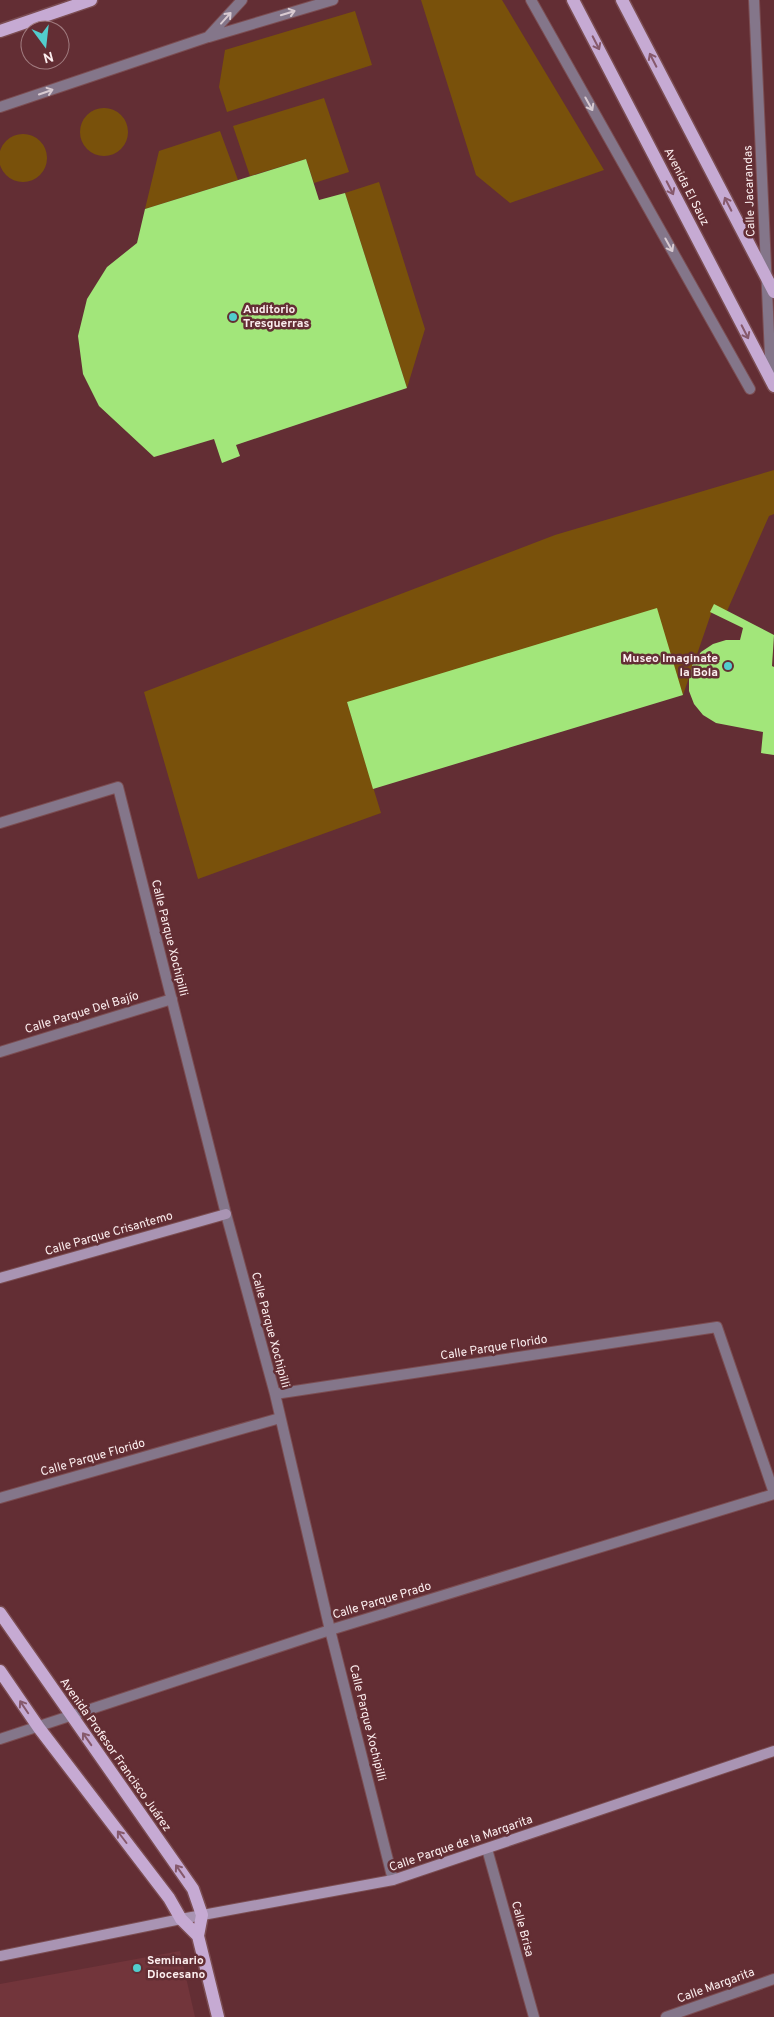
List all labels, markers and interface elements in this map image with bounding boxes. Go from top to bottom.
one-way arrow [280,8,296,18]
one-way arrow [220,11,232,24]
north arrow [20,20,70,70]
one-way arrow [591,36,601,51]
text: N [41,47,55,66]
one-way arrow [648,53,657,68]
one-way arrow [38,86,54,96]
one-way arrow [584,96,594,111]
street label: Avenida El Sauz [659,145,713,229]
street label: Calle Jacarandas [740,145,760,237]
one-way arrow [666,180,676,194]
one-way arrow [723,197,733,212]
one-way arrow [664,238,674,253]
place label: Auditorio Tresguerras [243,302,310,332]
marker: Auditorio Tresguerras [227,311,239,323]
one-way arrow [741,324,750,339]
place label: Museo Imaginate la Bola [623,651,718,681]
marker: Museo Imaginate la Bola [722,660,734,672]
street label: Calle Parque Xochipilli [147,878,191,998]
street label: Calle Parque Del Bajío [23,988,141,1038]
street label: Calle Parque Crisantemo [43,1208,175,1260]
street label: Calle Parque Xochipilli [247,1270,293,1390]
street label: Calle Parque Florido [439,1332,549,1364]
street label: Calle Parque Florido [39,1435,147,1481]
street label: Calle Parque Prado [331,1578,434,1624]
street label: Calle Parque Xochipilli [345,1663,389,1783]
street label: Avenida Profesor Francisco Juárez [56,1675,174,1835]
one-way arrow [19,1700,29,1714]
one-way arrow [82,1732,92,1746]
street label: Calle Parque de la Margarita [387,1812,535,1876]
one-way arrow [117,1830,127,1844]
one-way arrow [175,1865,186,1878]
street label: Calle Brisa [507,1899,537,1959]
place label: Seminario Diocesano [147,1953,206,1983]
marker: Seminario Diocesano [131,1962,143,1974]
street label: Calle Margarita [675,1965,757,2007]

